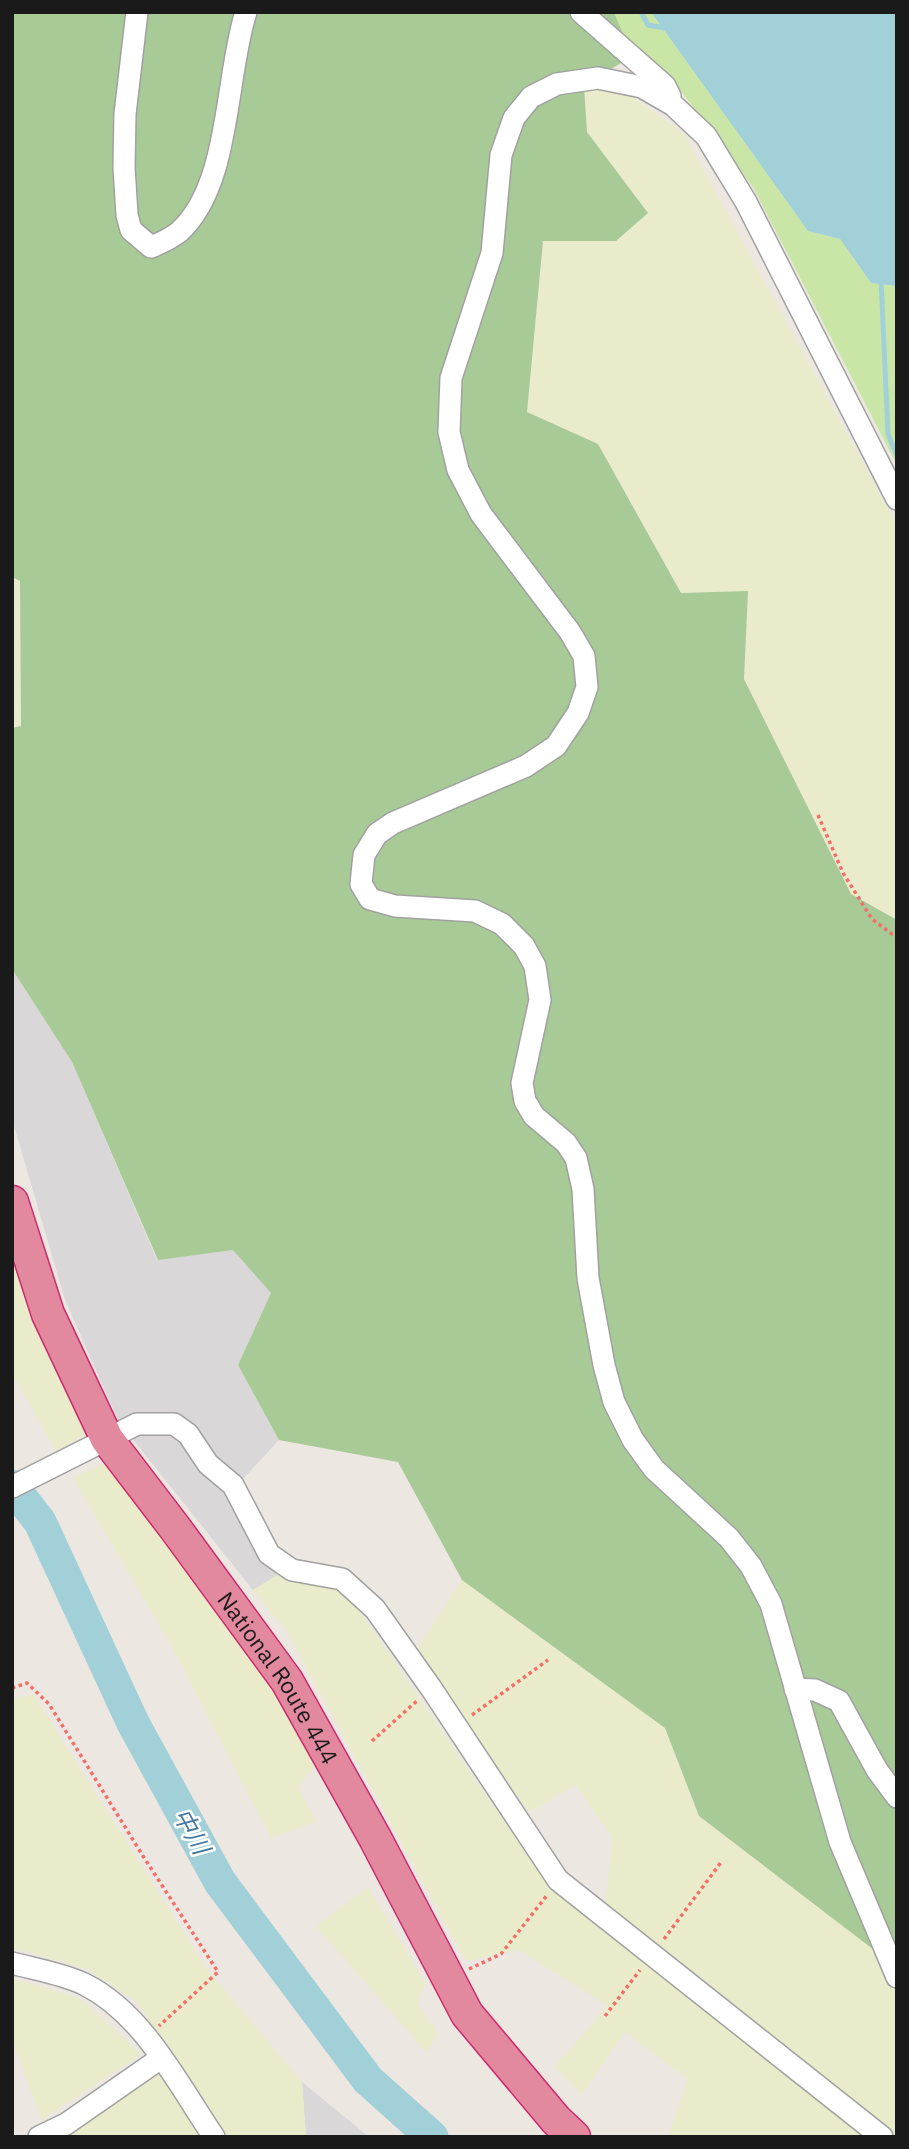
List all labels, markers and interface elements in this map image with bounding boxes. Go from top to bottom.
street label: National Route 444 [211,1585,345,1769]
water label: 中川 [166,1802,219,1862]

